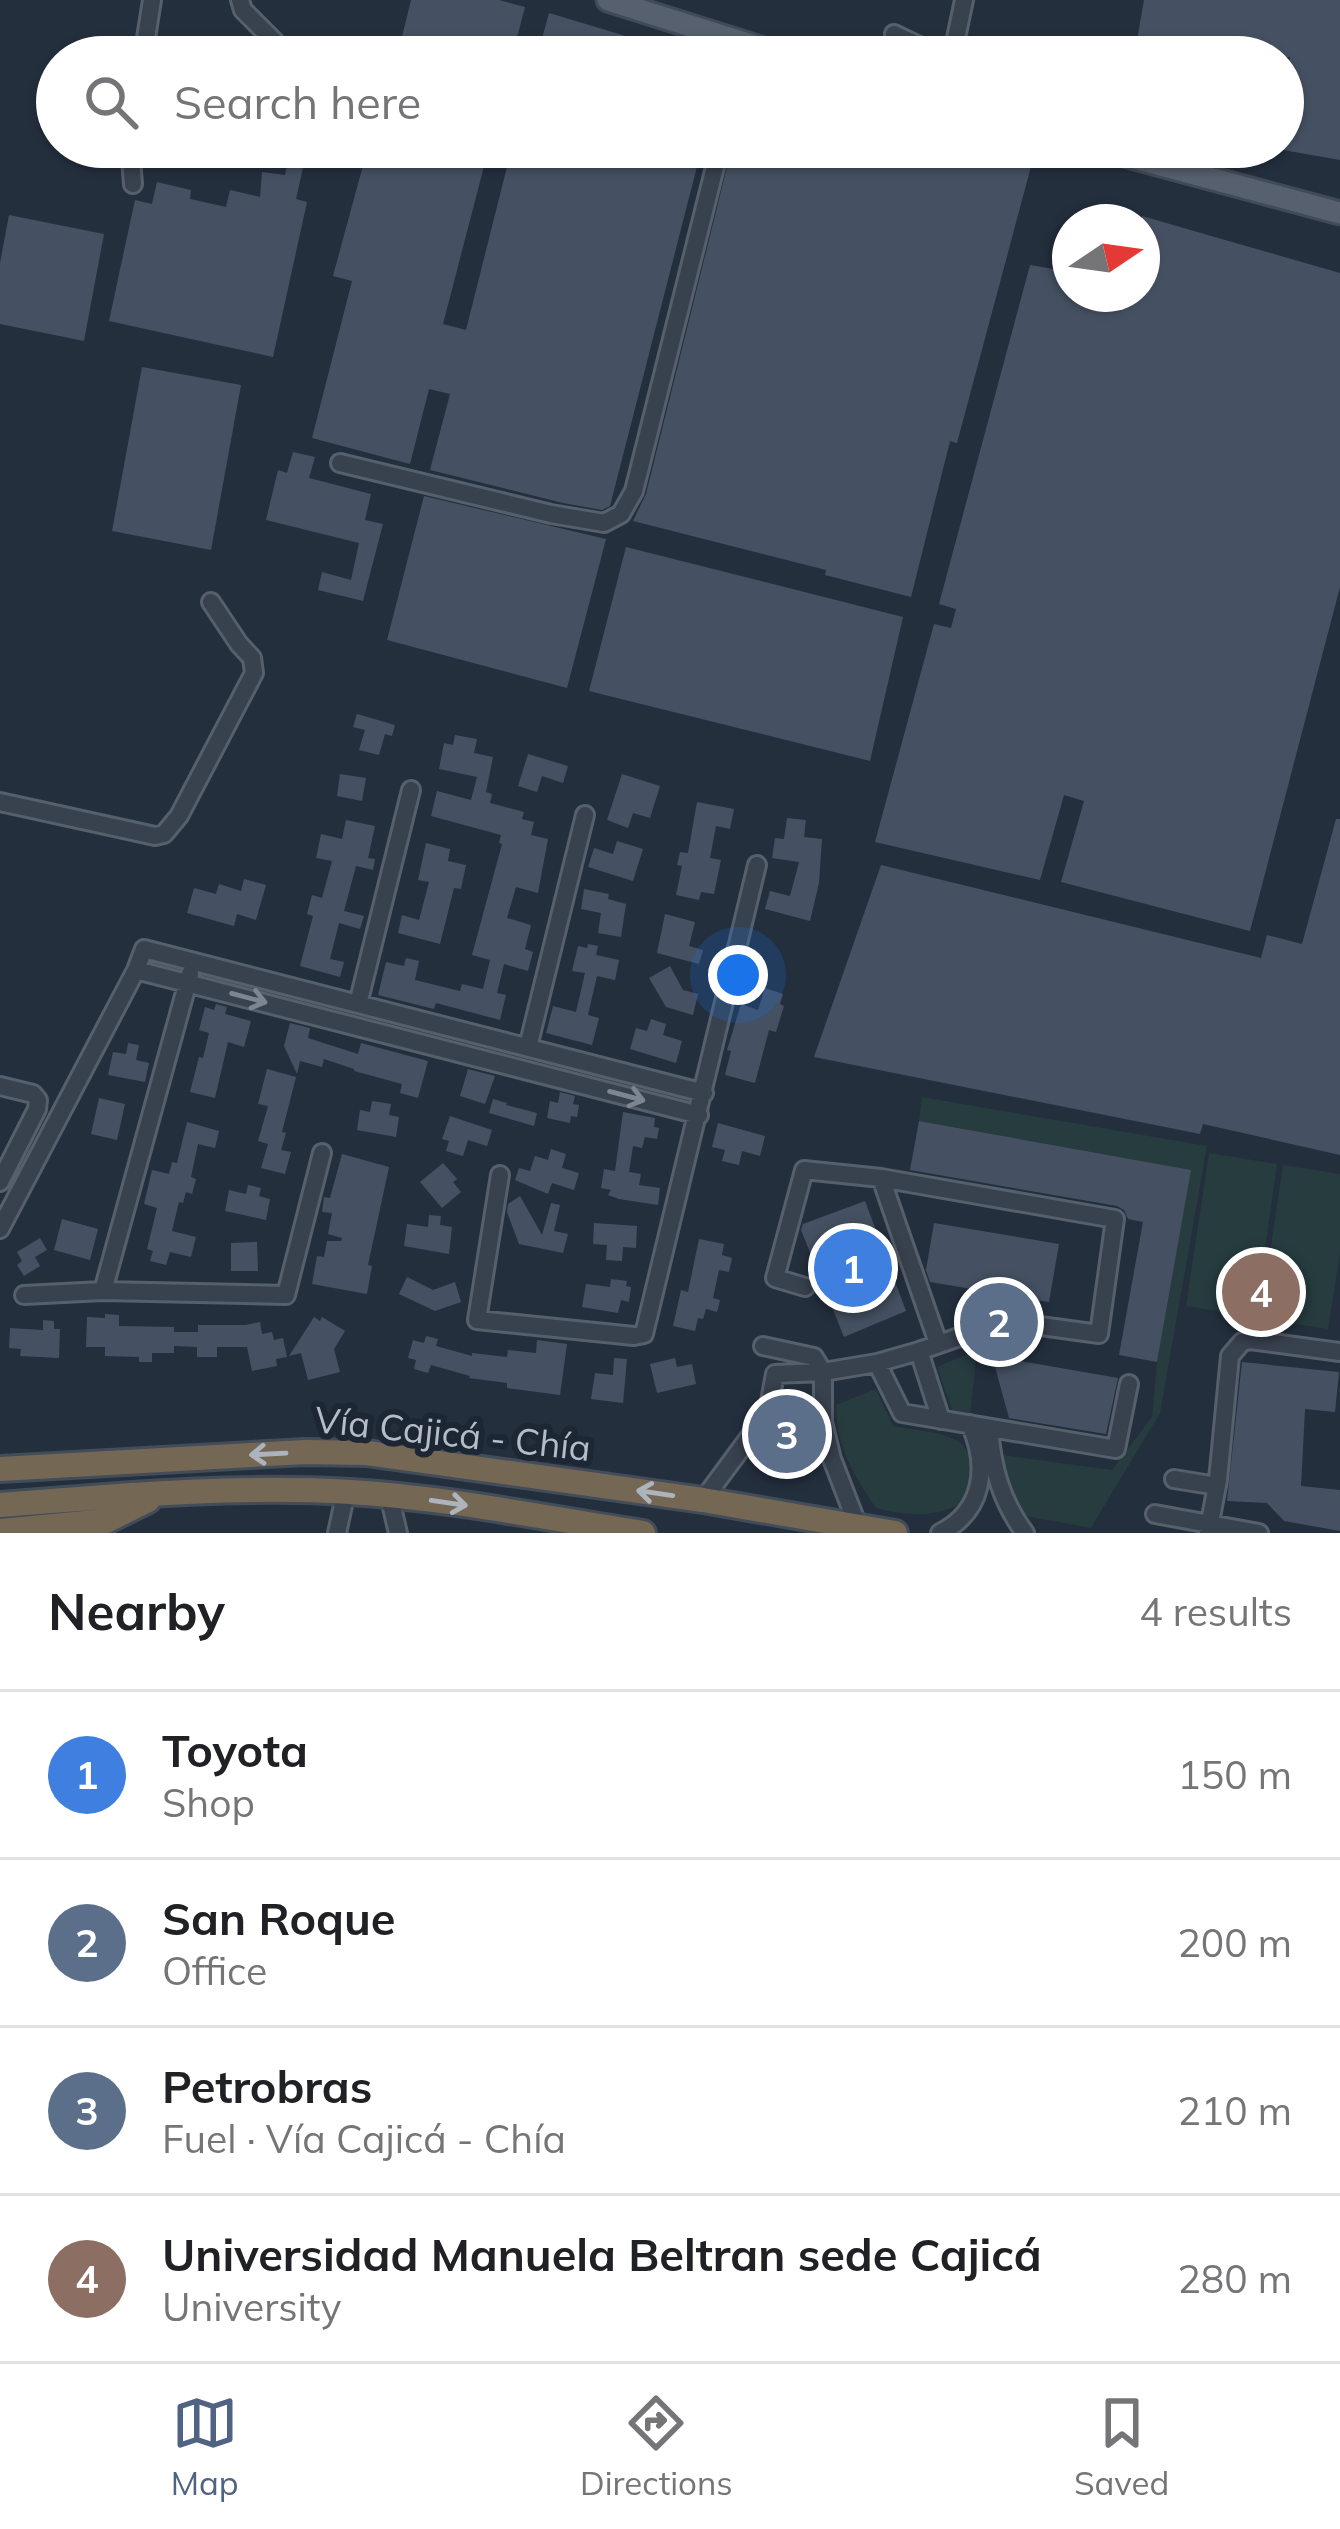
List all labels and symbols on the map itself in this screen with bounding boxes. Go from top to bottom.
north arrow [1052,204,1160,312]
your location [708,945,768,1005]
one-way arrow [230,988,268,1010]
one-way arrow [607,1086,645,1108]
pin: 1 [814,1223,892,1313]
pin: 4 [1222,1247,1300,1337]
pin: 2 [960,1277,1038,1367]
pin: 3 [748,1389,826,1479]
street label: Vía Cajicá - Chía [313,1396,593,1470]
one-way arrow [249,1443,288,1466]
one-way arrow [636,1481,675,1504]
one-way arrow [429,1492,468,1514]

